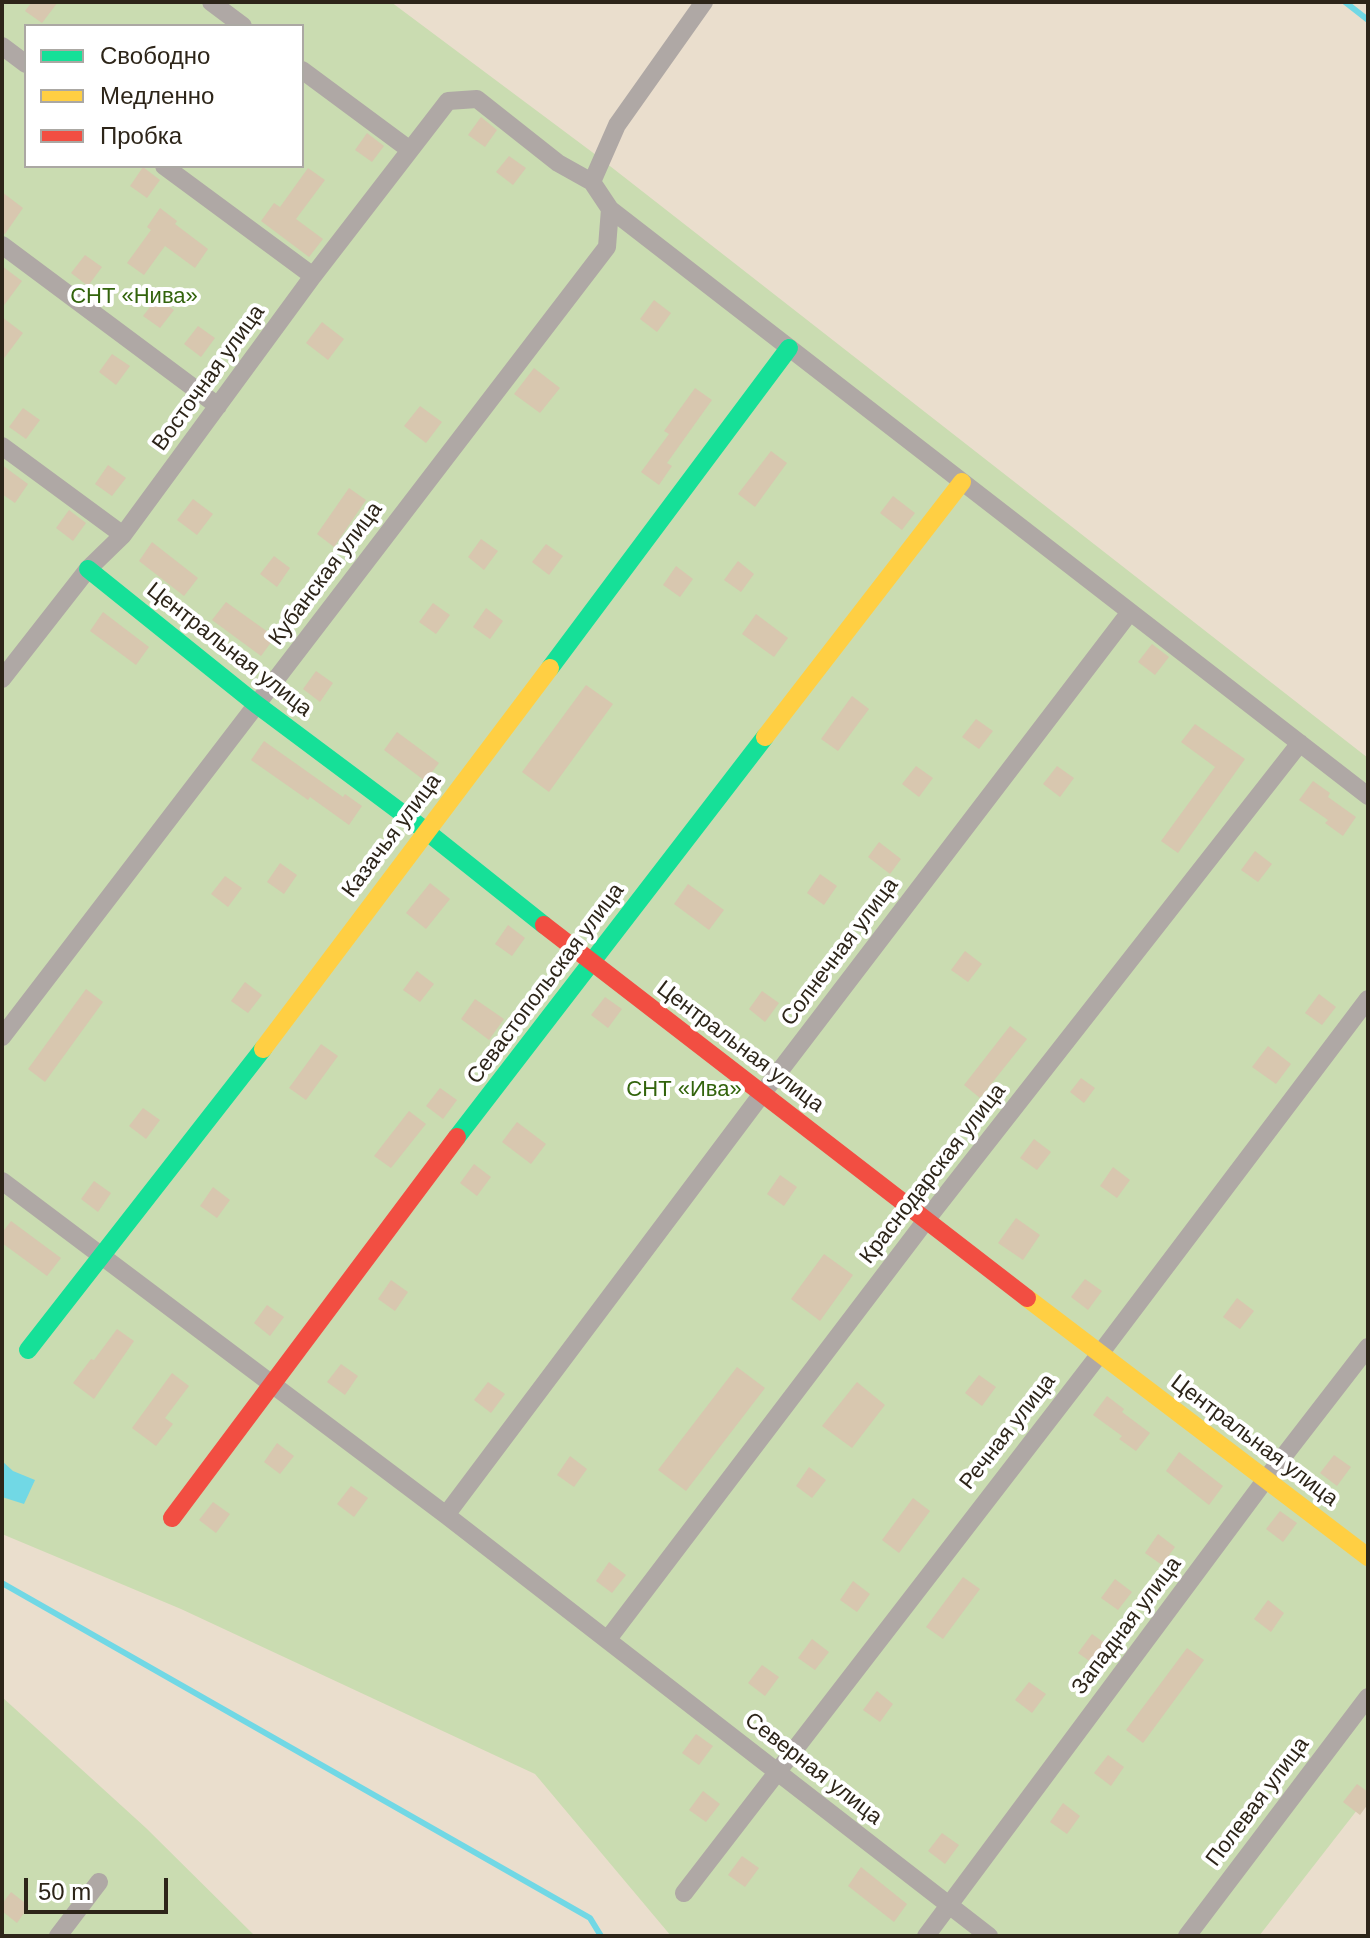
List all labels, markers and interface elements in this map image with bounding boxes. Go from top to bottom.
legend [24,24,304,168]
text: Свободно [100,42,210,69]
text: Медленно [100,82,214,109]
text: Пробка [100,122,182,149]
park label: СНТ «Нива» [70,284,198,310]
street label: Восточная улица [147,300,271,456]
street label: Кубанская улица [264,497,388,651]
street label: Центральная улица [141,577,317,723]
street label: Казачья улица [337,769,447,903]
street label: Солнечная улица [776,873,904,1031]
street label: Севастопольская улица [462,878,630,1090]
street label: Центральная улица [651,976,829,1118]
park label: СНТ «Ива» [626,1077,742,1103]
street label: Краснодарская улица [854,1079,1012,1269]
street label: Речная улица [955,1369,1061,1495]
street label: Центральная улица [1165,1370,1343,1512]
street label: Западная улица [1067,1552,1187,1700]
street label: Северная улица [739,1707,887,1831]
street label: Полевая улица [1201,1732,1315,1872]
scale bar [28,1862,172,1912]
text: 50 m [38,1878,91,1905]

